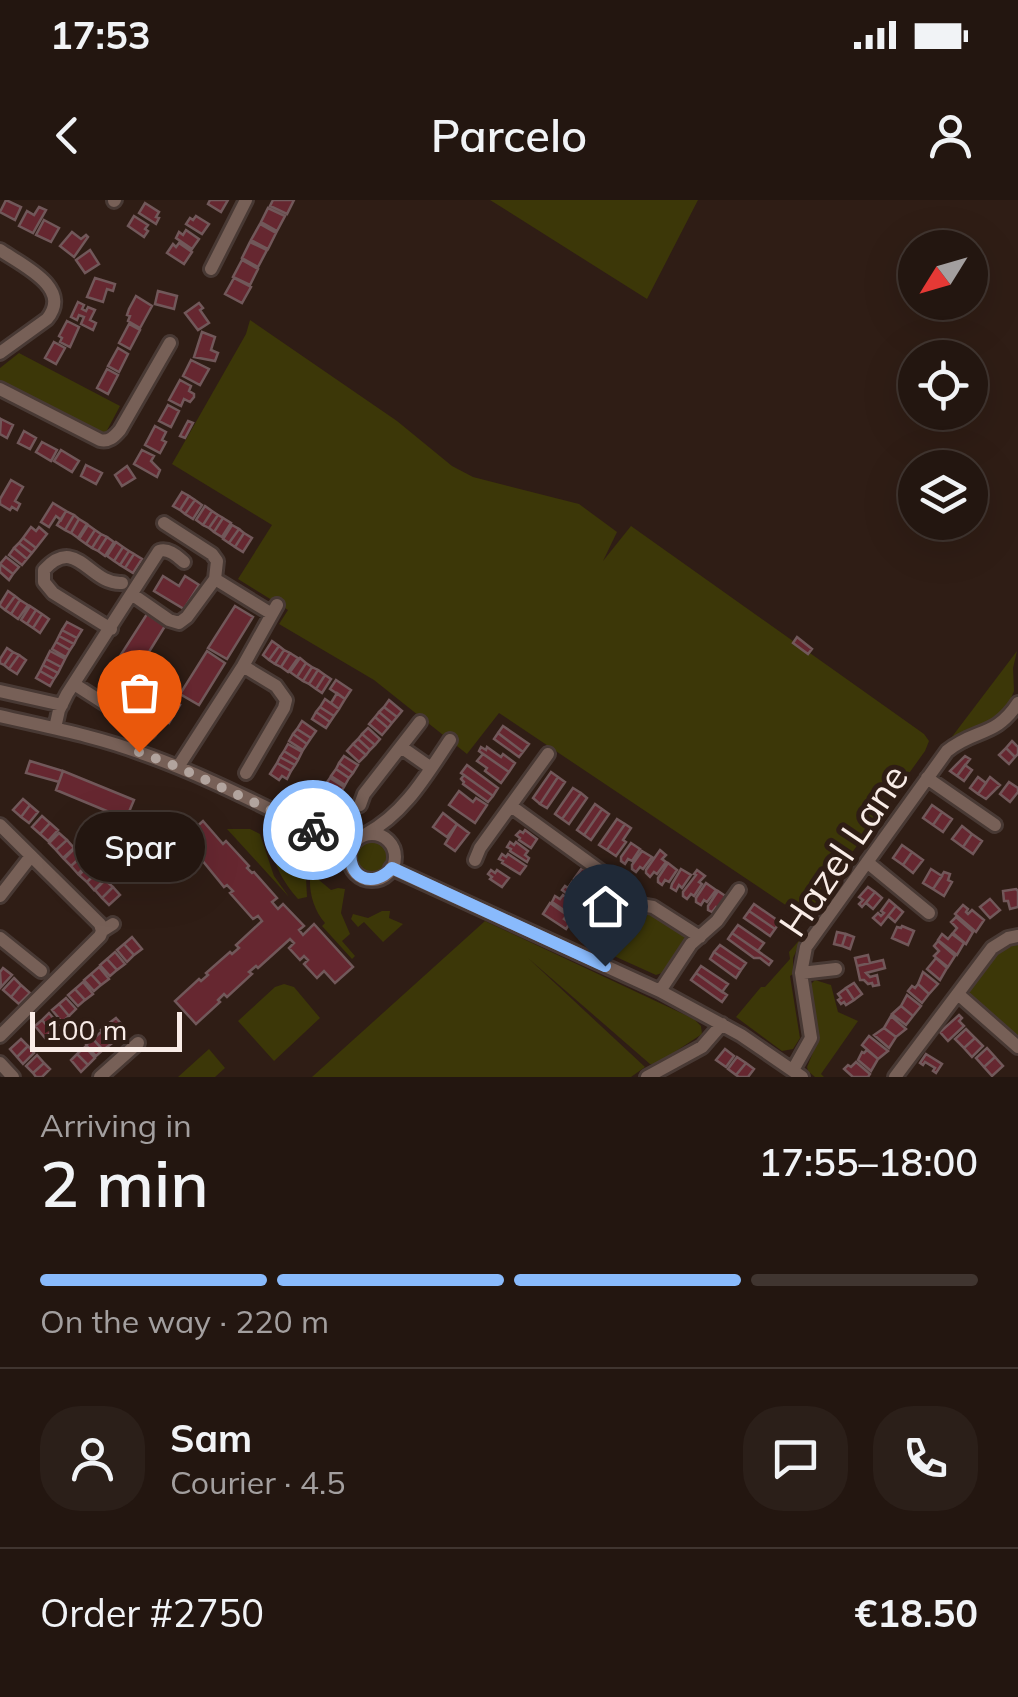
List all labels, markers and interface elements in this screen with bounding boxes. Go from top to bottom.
text: 17:53 [50,11,151,59]
text: Parcelo [431,107,587,163]
icon: back [40,108,95,163]
icon: person [923,108,978,163]
north arrow [898,230,988,320]
map controls [898,230,988,540]
button: locate [898,340,988,430]
button: layers [898,450,988,540]
pin [97,650,182,753]
icon: bag [112,665,167,720]
street label: Hazel Lane [768,755,918,945]
courier [263,780,363,880]
icon: bike [286,803,341,858]
callout: Spar [74,812,204,882]
text: Spar [104,827,176,867]
pin [563,864,648,967]
icon: home [578,879,633,934]
scale bar [30,1007,182,1051]
text: 100 m [45,1012,127,1047]
text: Arriving in [40,1105,192,1145]
text: 17:55–18:00 [758,1138,978,1186]
text: 2 min [40,1142,209,1223]
text: On the way · 220 m [40,1301,329,1341]
button: person [40,1406,145,1511]
button: chat [743,1406,848,1511]
button: phone [873,1406,978,1511]
text: Sam [170,1414,252,1462]
text: Courier · 4.5 [170,1462,346,1502]
text: Order #2750 [40,1589,264,1637]
text: €18.50 [855,1589,978,1637]

